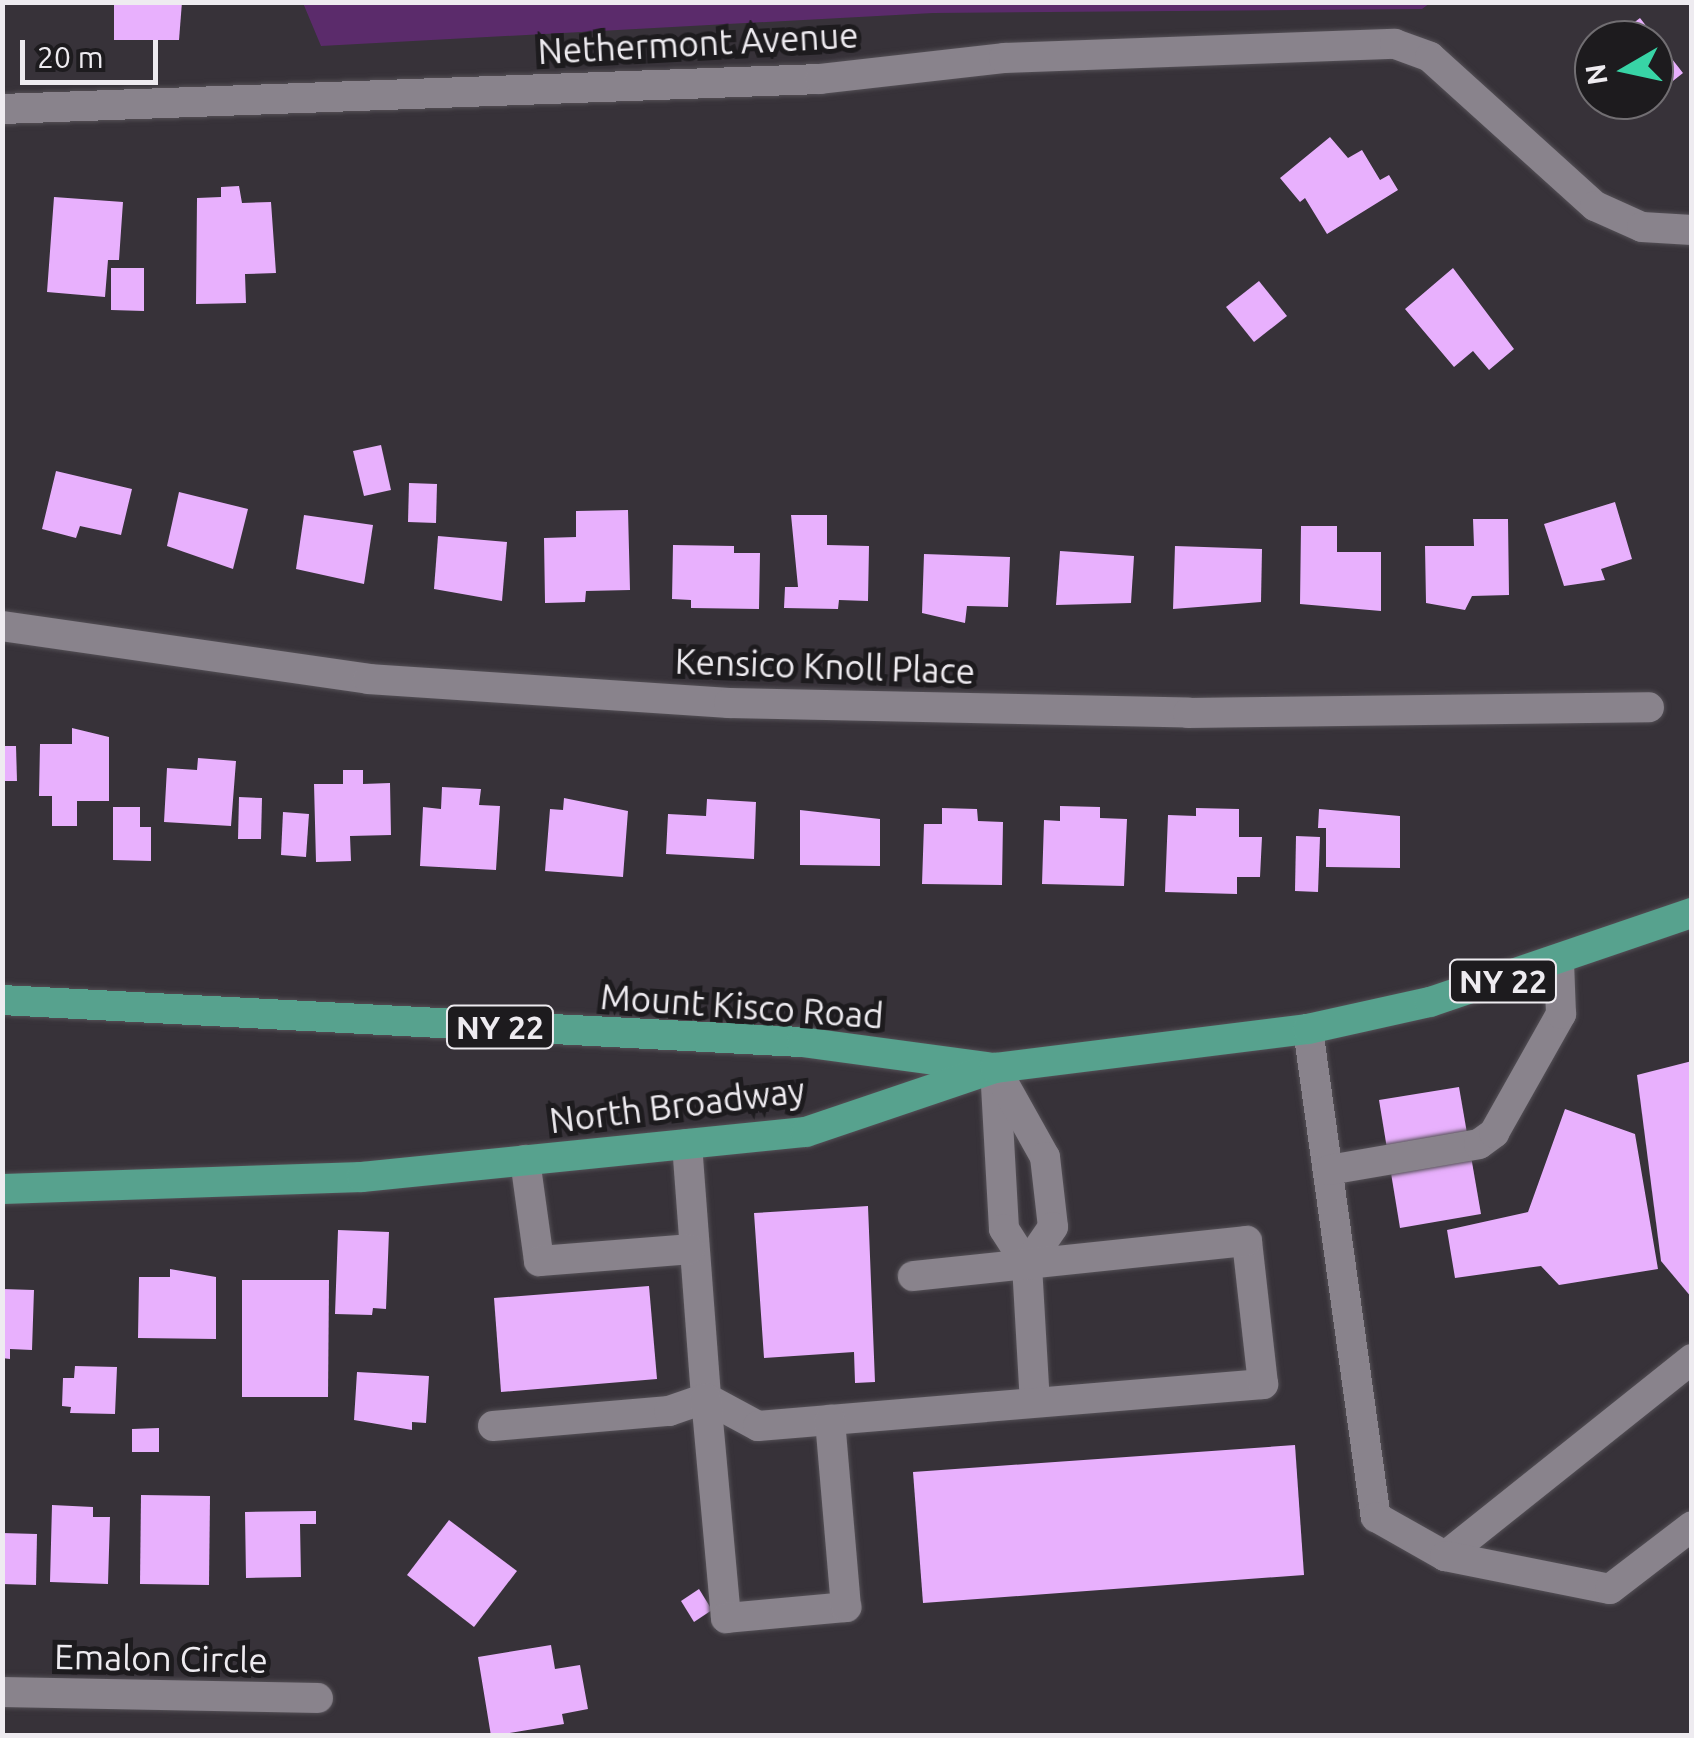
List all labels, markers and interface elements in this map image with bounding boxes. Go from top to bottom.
street label: Nethermont Avenue [537,14,859,72]
scale bar [25,20,162,82]
north arrow [1574,20,1674,120]
text: 20 m [37,40,104,74]
text: N [1579,62,1613,87]
street label: Kensico Knoll Place [674,640,976,692]
road number: NY 22 [1448,954,1558,1008]
street label: Mount Kisco Road [599,975,885,1037]
road number: NY 22 [445,1000,555,1054]
street label: North Broadway [547,1069,807,1141]
street label: Emalon Circle [54,1635,268,1681]

